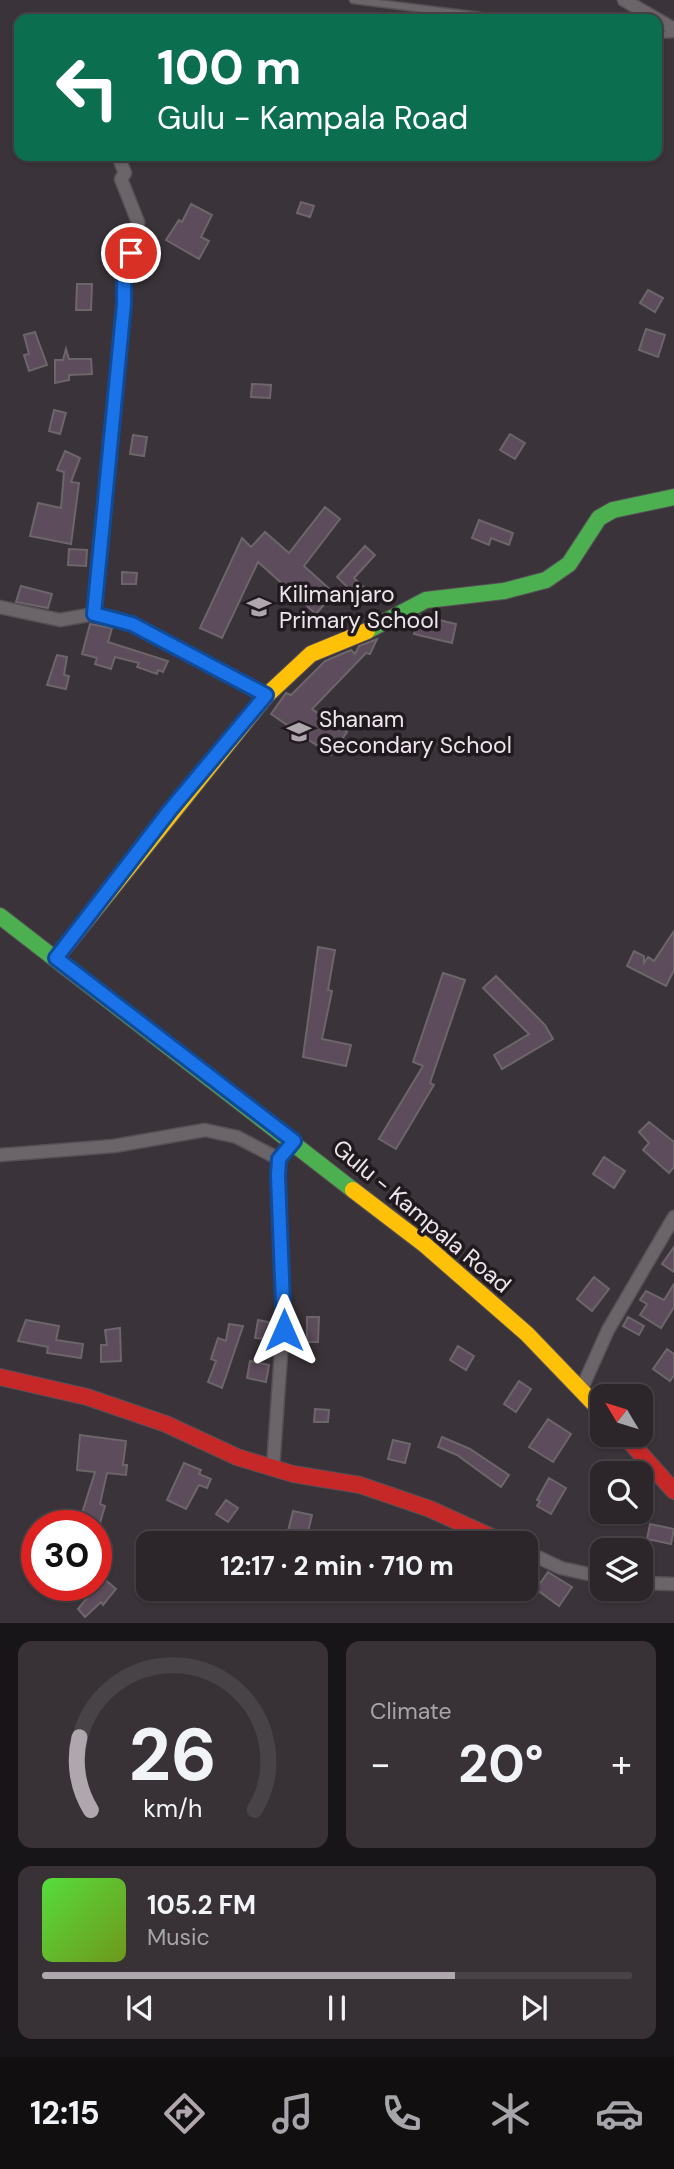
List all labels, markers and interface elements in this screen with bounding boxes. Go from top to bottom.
text: 100 m [157,35,301,99]
icon: left [42,42,133,133]
text: Gulu - Kampala Road [157,97,468,139]
pin [101,223,161,283]
icon: arrive [112,234,150,272]
place label: Kilimanjaro Primary School [279,579,439,635]
school or university icon: Kilimanjaro Primary School [245,593,273,621]
place label: Shanam Secondary School [319,704,512,760]
school or university icon: Shanam Secondary School [285,718,313,746]
street label: Gulu - Kampala Road [327,1133,517,1299]
position arrow [247,1293,321,1367]
north arrow [590,1384,653,1447]
map controls [590,1384,653,1601]
button: search [590,1461,653,1524]
speed limit sign: 30 [21,1510,112,1601]
button: layers [590,1538,653,1601]
text: 12:17 · 2 min · 710 m [220,1549,454,1583]
text: Climate [370,1696,452,1726]
text: 26 [129,1709,217,1804]
text: 20° [458,1730,544,1798]
text: − [370,1739,391,1789]
text: + [611,1739,632,1789]
text: km/h [143,1792,203,1825]
text: 105.2 FM [147,1888,256,1922]
text: Music [147,1922,210,1952]
icon: previous [121,1989,159,2027]
icon: pause [318,1989,356,2027]
icon: next [515,1989,553,2027]
icon: directions [160,2089,209,2138]
icon: music [268,2089,317,2138]
icon: phone [377,2089,426,2138]
icon: climate [486,2089,535,2138]
icon: car [595,2089,644,2138]
text: 12:15 [30,2092,100,2134]

